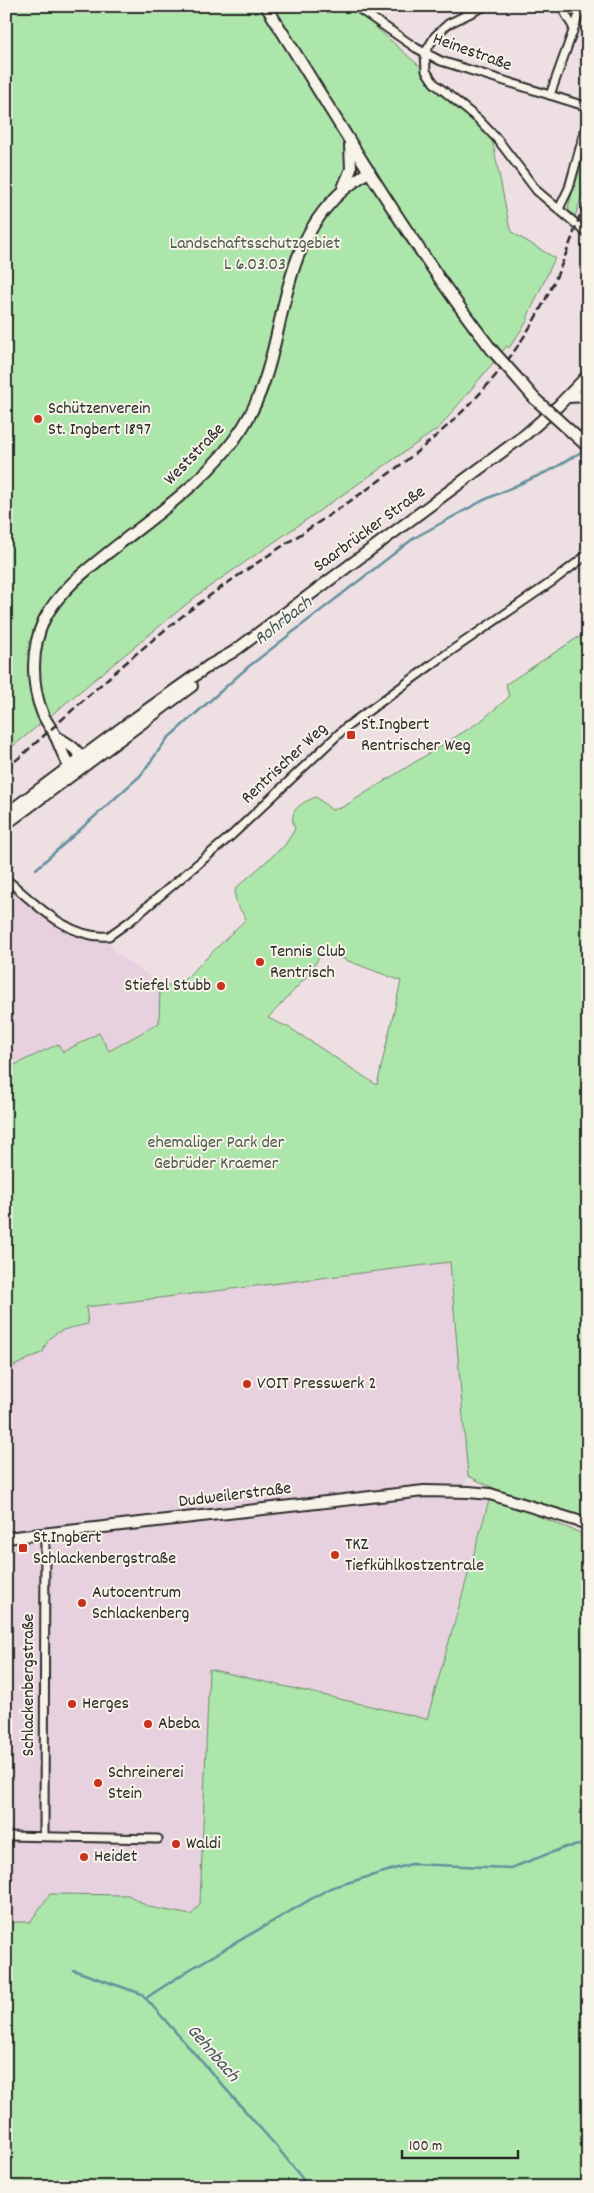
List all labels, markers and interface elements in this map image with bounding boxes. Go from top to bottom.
street label: Heinestraße [429,27,515,79]
park label: Landschaftsschutzgebiet L 6.03.03 [170,232,341,278]
place label: Schützenverein St. Ingbert 1897 [48,397,151,443]
marker: Schützenverein St. Ingbert 1897 [32,413,44,425]
street label: Weststraße [159,418,231,492]
street label: Saarbrücker Straße [309,481,431,579]
water label: Rohrbach [249,590,320,653]
place label: St.Ingbert Rentrischer Weg [361,713,471,759]
street label: Rentrischer Weg [236,717,334,810]
marker: St.Ingbert Rentrischer Weg [345,729,357,741]
place label: Tennis Club Rentrisch [270,940,346,986]
marker: Tennis Club Rentrisch [254,956,266,968]
place label: Stiefel Stubb [125,974,211,999]
marker: Stiefel Stubb [215,980,227,992]
park label: ehemaliger Park der Gebrüder Kraemer [148,1131,285,1177]
place label: VOIT Presswerk 2 [257,1372,376,1397]
marker: VOIT Presswerk 2 [241,1378,253,1390]
street label: Dudweilerstraße [177,1477,293,1515]
place label: St.Ingbert Schlackenbergstraße [33,1526,176,1572]
place label: TKZ Tiefkühlkostzentrale [345,1533,484,1579]
marker: St.Ingbert Schlackenbergstraße [17,1542,29,1554]
marker: TKZ Tiefkühlkostzentrale [329,1549,341,1561]
place label: Autocentrum Schlackenberg [92,1581,189,1627]
marker: Autocentrum Schlackenberg [76,1597,88,1609]
street label: Schlackenbergstraße [17,1613,42,1757]
place label: Herges [82,1692,129,1717]
marker: Herges [66,1698,78,1710]
place label: Abeba [158,1712,200,1737]
marker: Abeba [142,1718,154,1730]
place label: Schreinerei Stein [108,1761,183,1807]
marker: Schreinerei Stein [92,1777,104,1789]
place label: Waldi [186,1832,221,1857]
marker: Waldi [170,1838,182,1850]
place label: Heidet [94,1845,138,1870]
marker: Heidet [78,1851,90,1863]
water label: Gehnbach [179,2019,246,2090]
scale bar [402,2128,518,2160]
text: 100 m [409,2136,442,2158]

